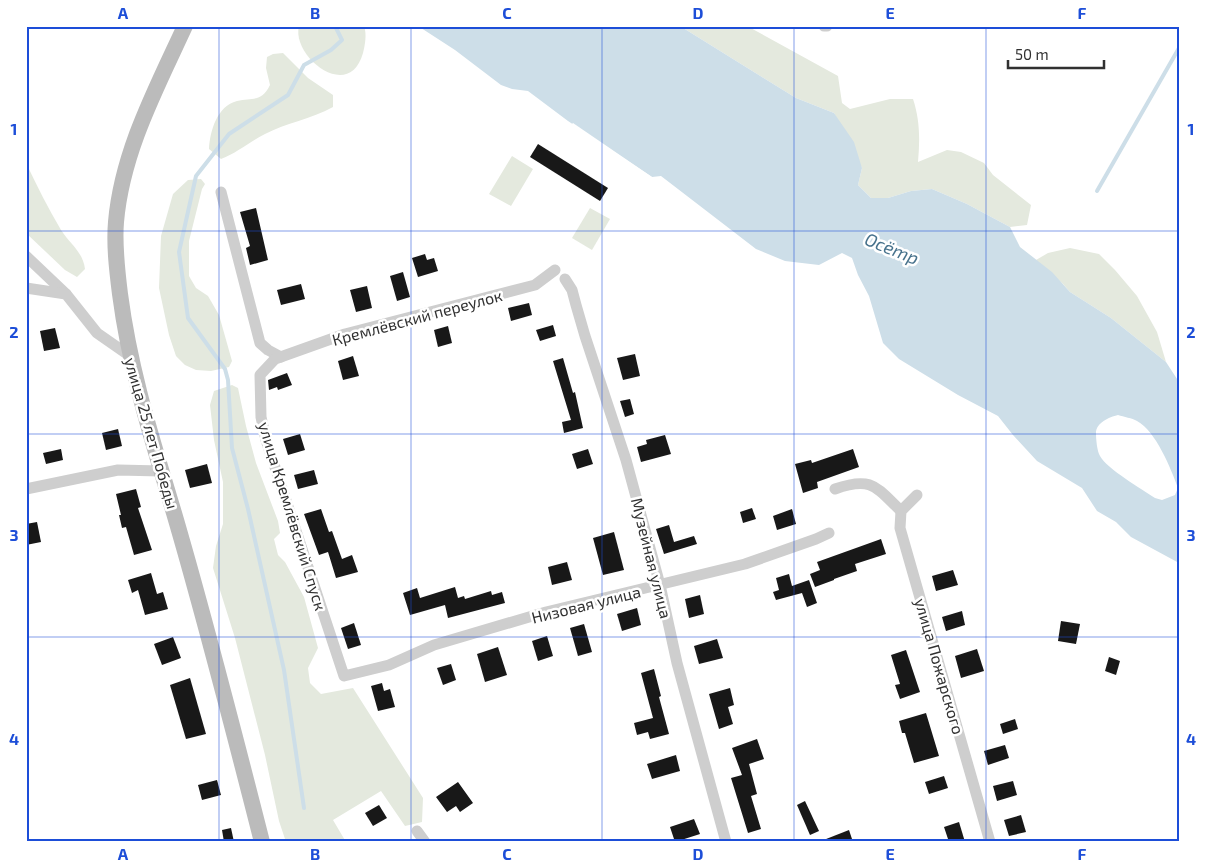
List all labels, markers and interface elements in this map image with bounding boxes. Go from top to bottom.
text: A [118,3,129,22]
text: B [310,3,320,22]
text: C [502,3,512,22]
text: D [693,3,704,22]
text: E [885,3,895,22]
text: F [1078,3,1087,22]
scale bar [1008,38,1104,70]
text: 50 m [1015,45,1049,63]
text: 1 [11,119,17,138]
text: 1 [1188,119,1194,138]
water label: Осётр [862,227,922,269]
street label: Кремлёвский переулок [330,285,505,350]
text: 2 [9,322,19,341]
text: 2 [1186,322,1196,341]
street label: улица 25 лет Победы [120,355,183,511]
street label: улица Кремлёвский Спуск [254,419,331,613]
street label: Музейная улица [627,496,676,621]
text: 3 [9,525,19,544]
text: 3 [1186,525,1196,544]
street label: Низовая улица [529,581,643,628]
street label: улица Пожарского [911,596,969,737]
text: 4 [9,729,19,748]
text: 4 [1186,729,1196,748]
text: A [118,844,129,863]
text: B [310,844,320,863]
text: C [502,844,512,863]
text: D [693,844,704,863]
text: E [885,844,895,863]
text: F [1078,844,1087,863]

